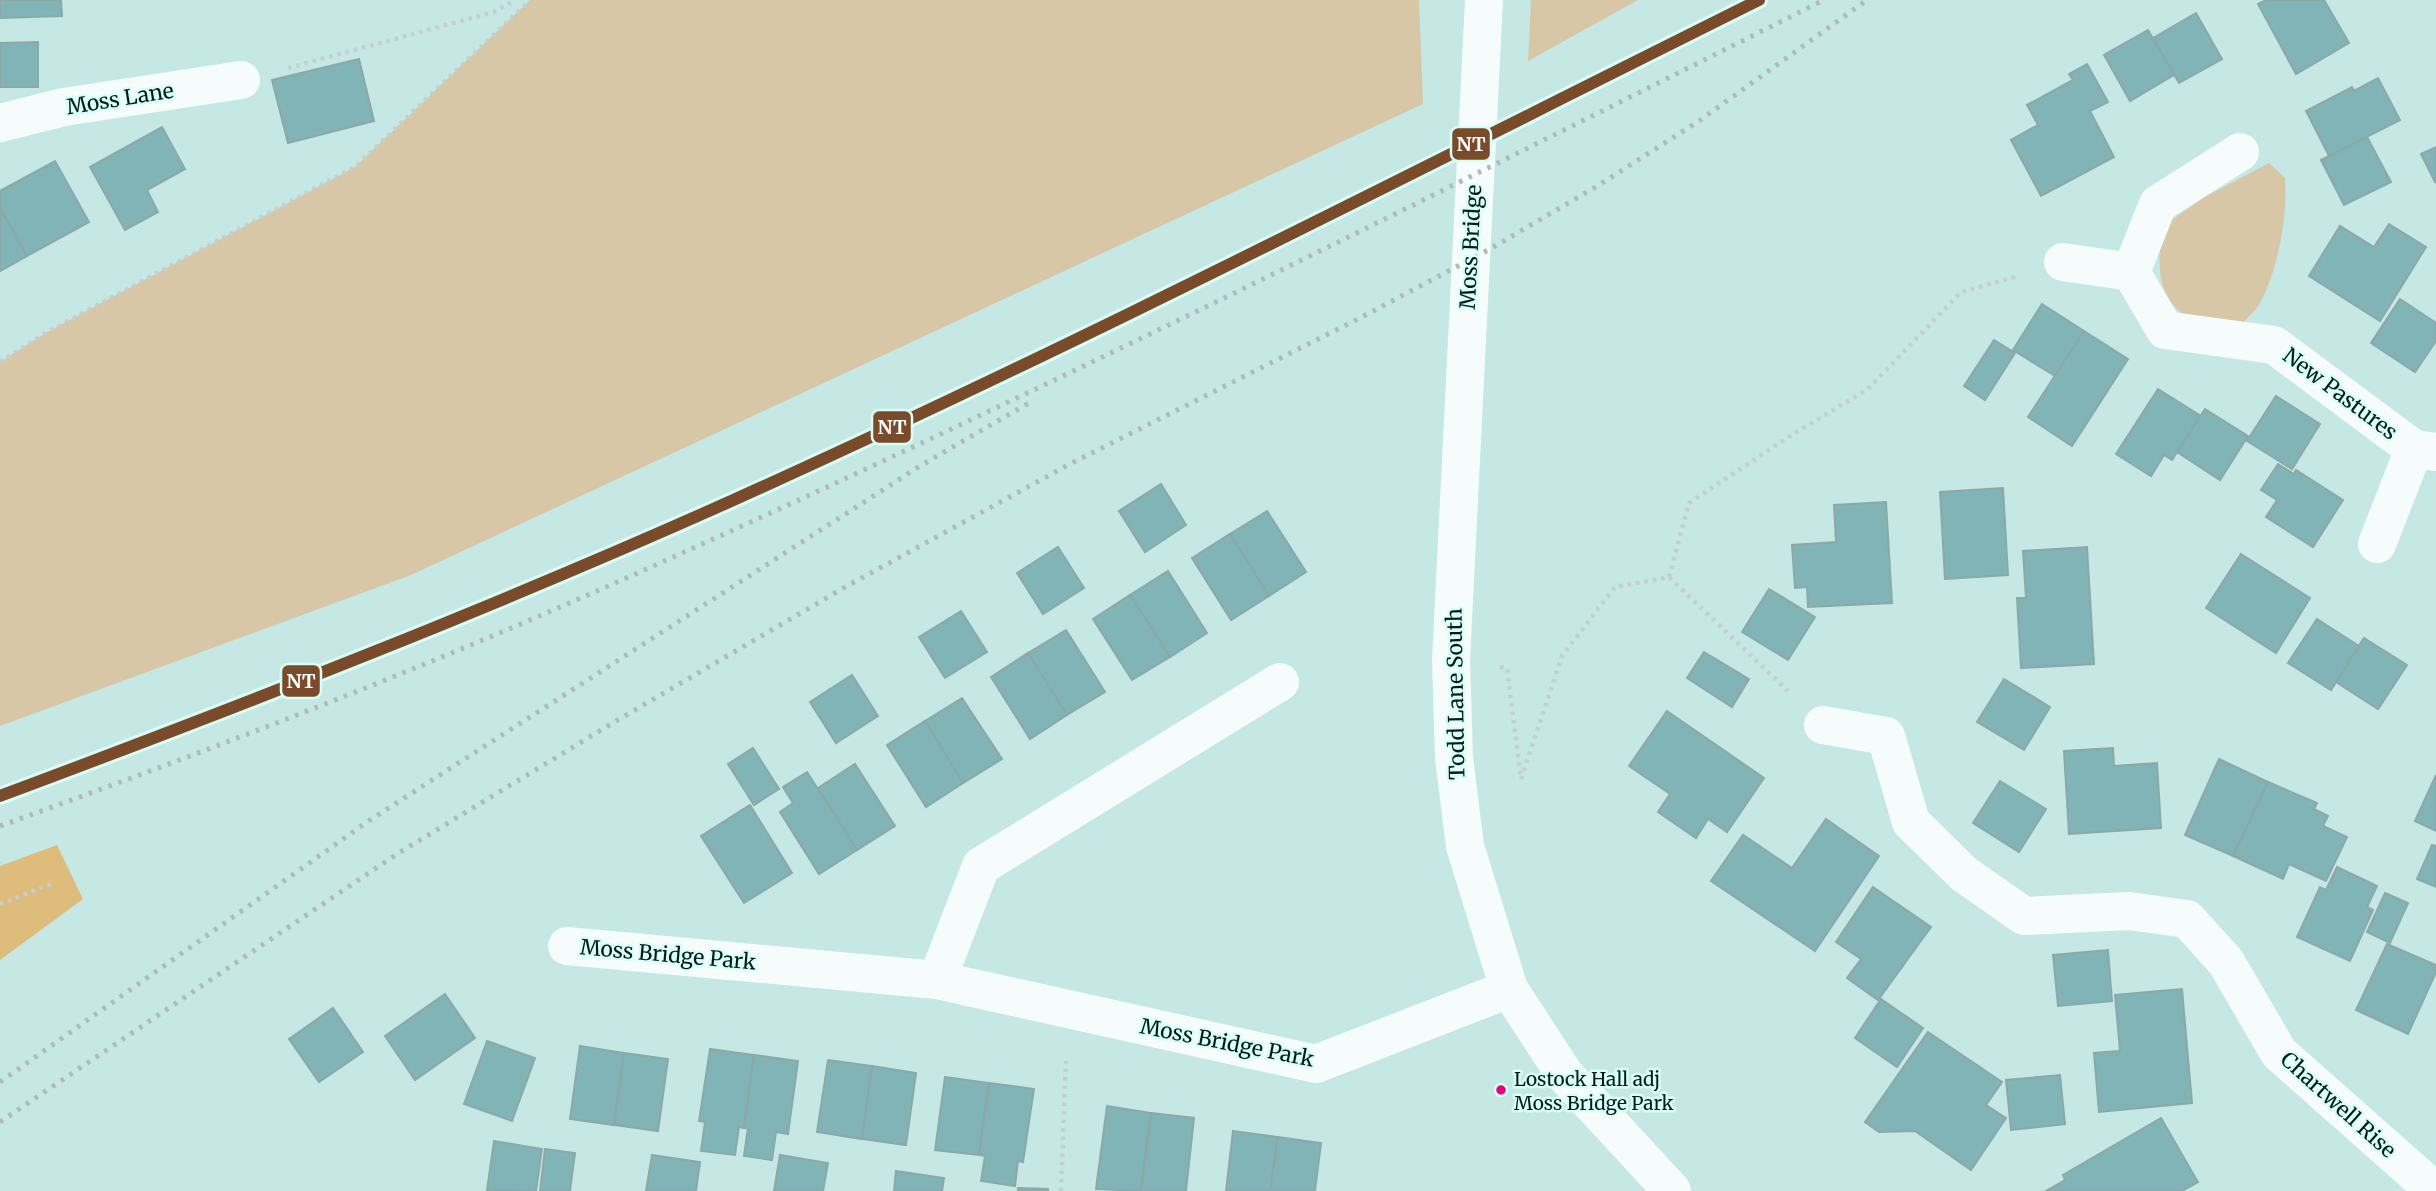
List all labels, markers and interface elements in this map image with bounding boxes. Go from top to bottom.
street label: Moss Lane [64,77,176,120]
line badge: NT [1451,127,1491,161]
text: NT [1456,132,1486,156]
street label: Moss Bridge [1454,184,1487,310]
street label: New Pastures [2278,342,2403,445]
line badge: NT [872,410,912,444]
text: NT [877,415,907,439]
street label: Todd Lane South [1441,608,1470,780]
line badge: NT [281,664,321,698]
text: NT [286,669,316,693]
street label: Moss Bridge Park [579,933,758,976]
street label: Moss Bridge Park [1138,1012,1317,1073]
street label: Chartwell Rise [2275,1046,2402,1164]
place label: Lostock Hall adj Moss Bridge Park [1514,1067,1674,1115]
marker: Lostock Hall adj Moss Bridge Park [1494,1083,1508,1097]

